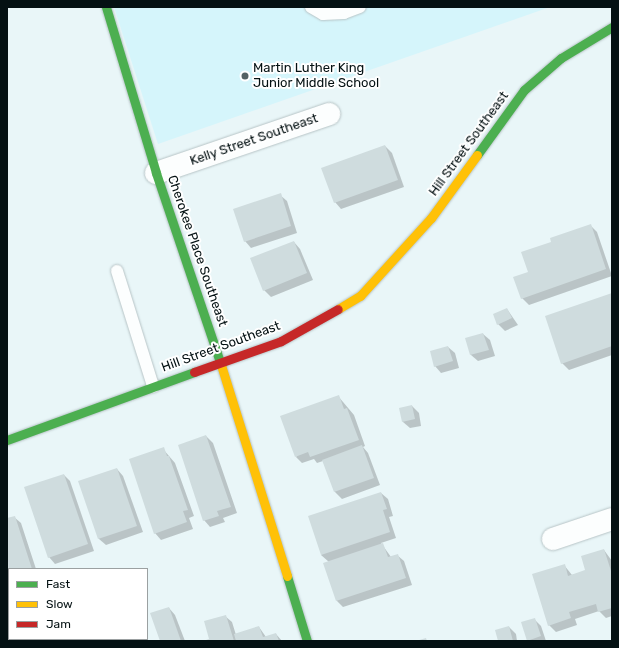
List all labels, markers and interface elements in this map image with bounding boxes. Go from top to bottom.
place label: Martin Luther King Junior Middle School [253,61,379,92]
marker: Martin Luther King Junior Middle School [240,71,250,81]
street label: Hill Street Southeast [426,89,512,199]
street label: Kelly Street Southeast [188,111,320,169]
street label: Cherokee Place Southeast [164,173,230,329]
street label: Hill Street Southeast [159,318,283,376]
legend [8,568,148,640]
text: Fast [46,577,70,591]
text: Slow [46,597,73,611]
text: Jam [46,617,71,631]

